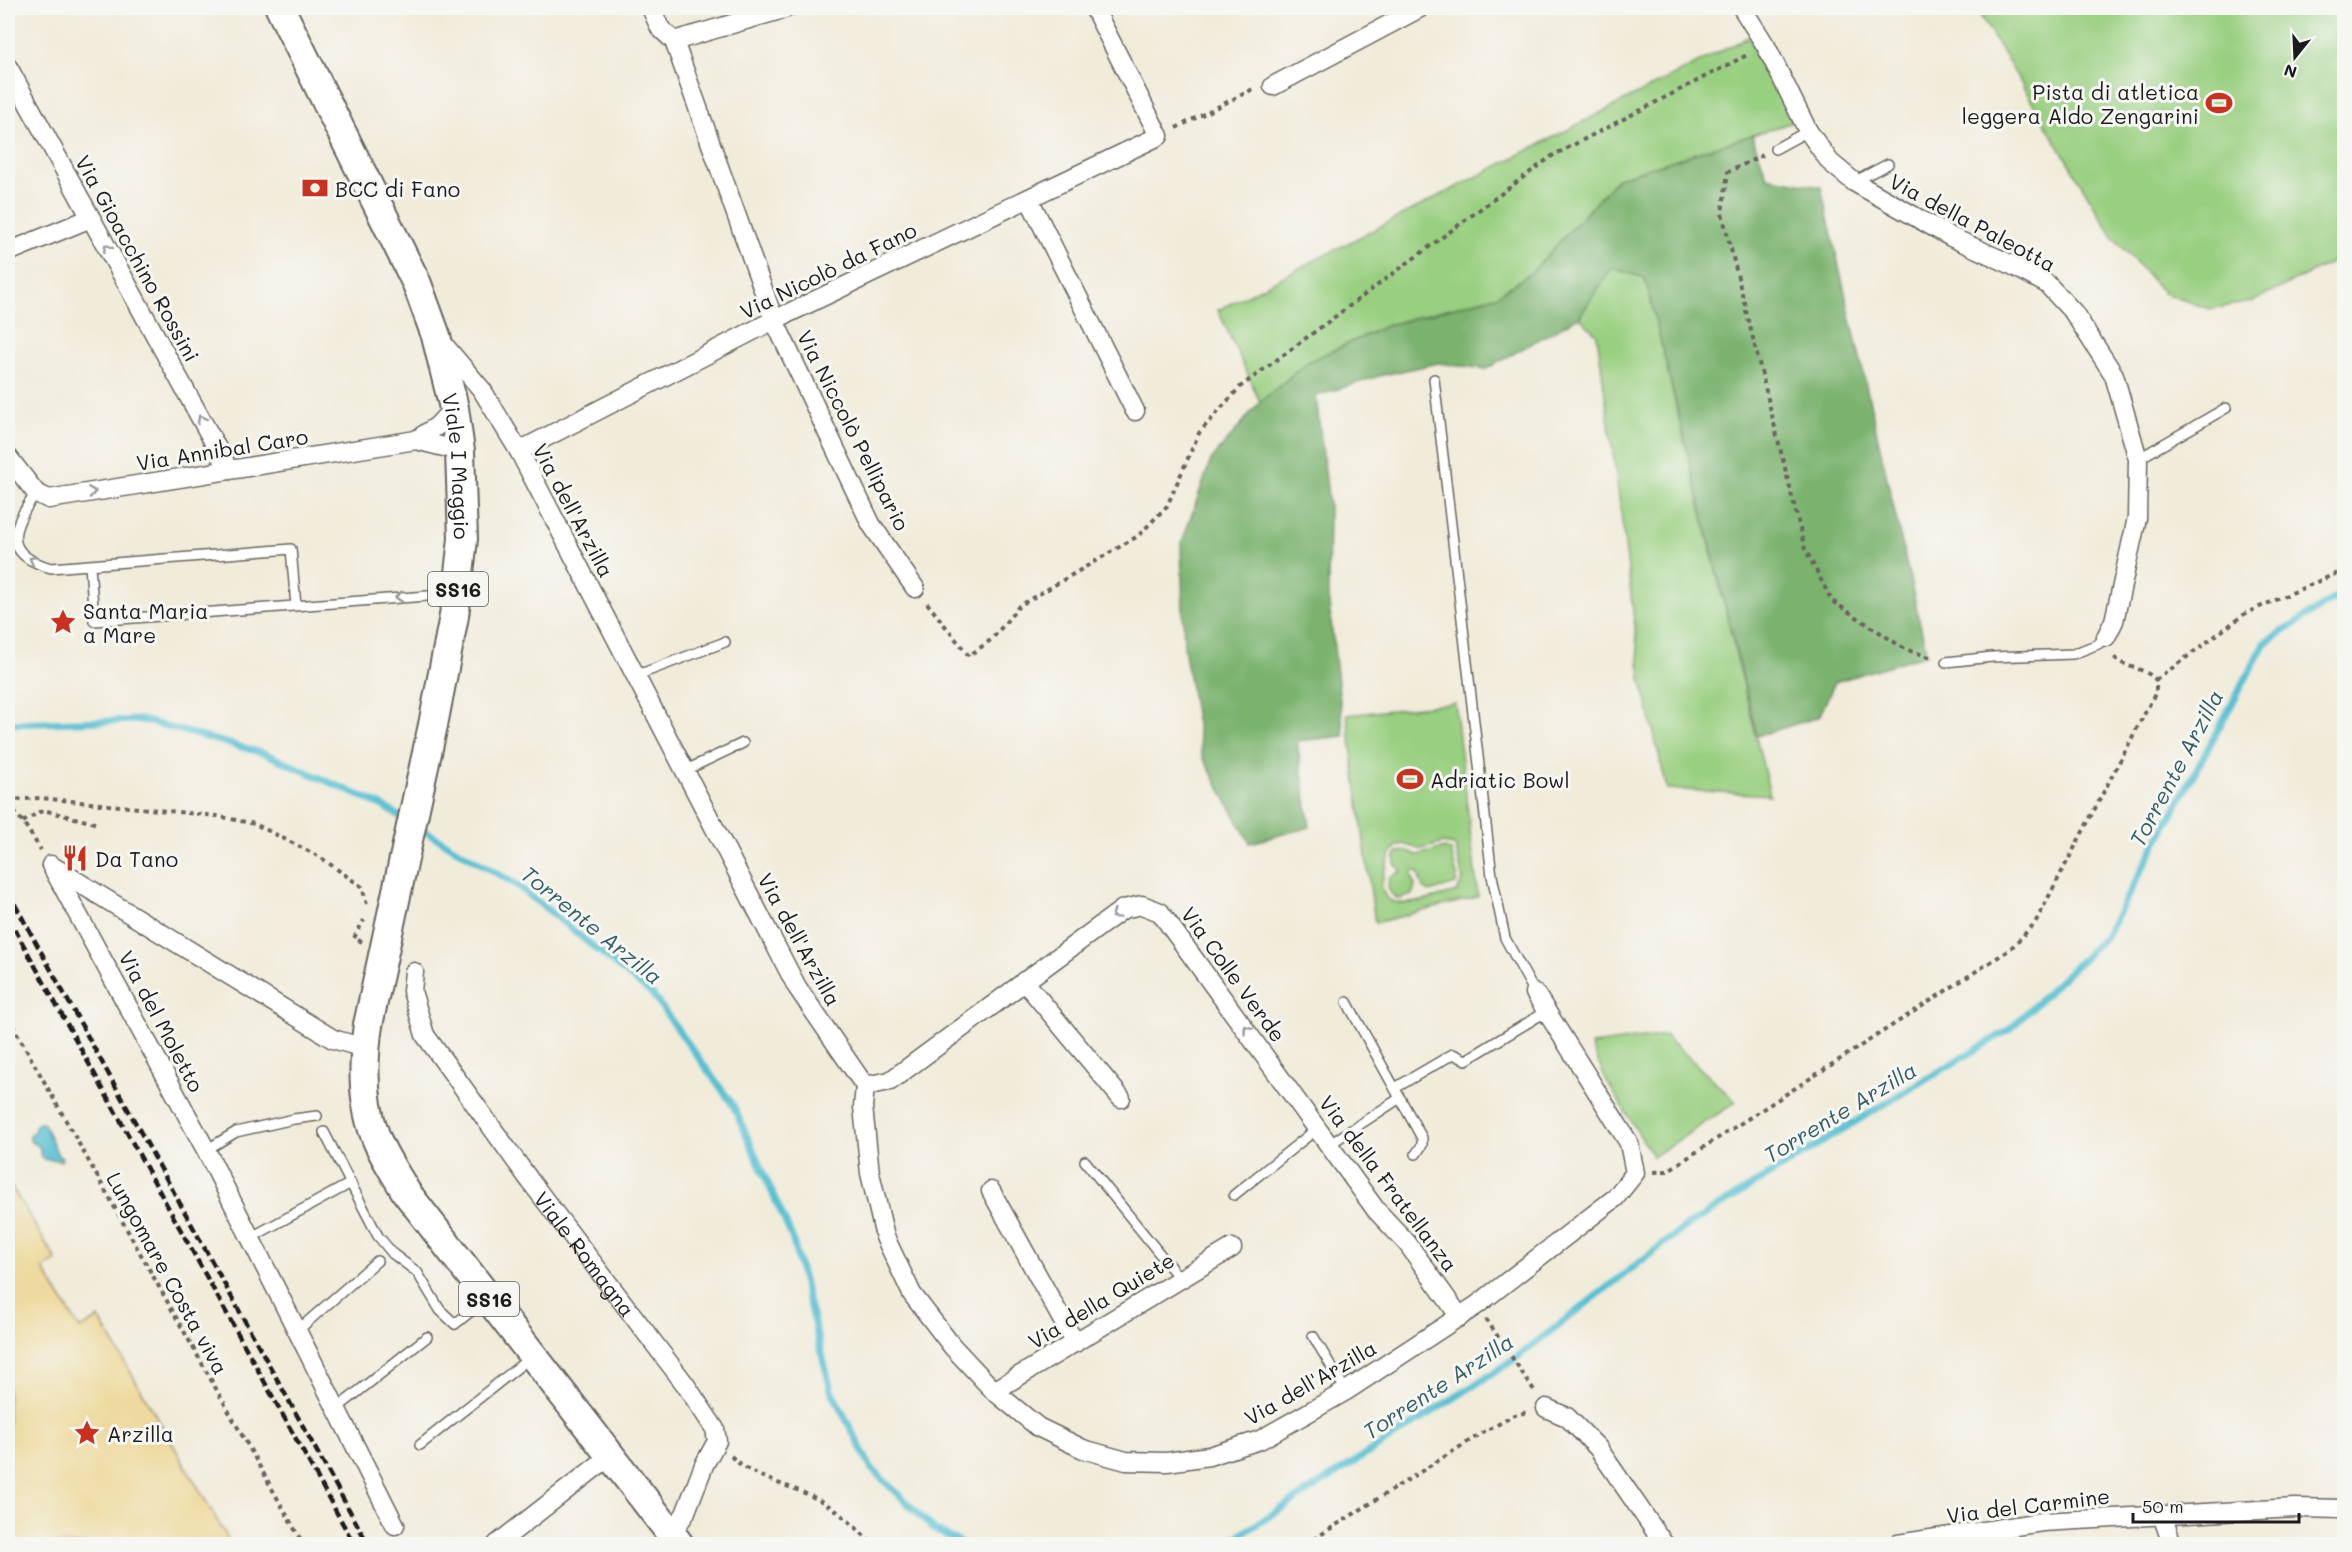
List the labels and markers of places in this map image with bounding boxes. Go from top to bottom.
place label: Pista di atletica leggera Aldo Zengarini [1962,78,2199,129]
sports icon: Pista di atletica leggera Aldo Zengarini [2204,88,2234,118]
bank icon: BCC di Fano [300,173,330,203]
place label: BCC di Fano [335,175,460,202]
place label: Santa Maria a Mare [83,597,208,648]
place icon: Santa Maria a Mare [48,607,78,637]
sports icon: Adriatic Bowl [1395,764,1425,794]
place label: Adriatic Bowl [1430,766,1570,793]
restaurant icon: Da Tano [60,843,90,873]
place label: Da Tano [95,845,178,872]
place icon: Arzilla [72,1418,102,1448]
place label: Arzilla [107,1420,174,1447]

